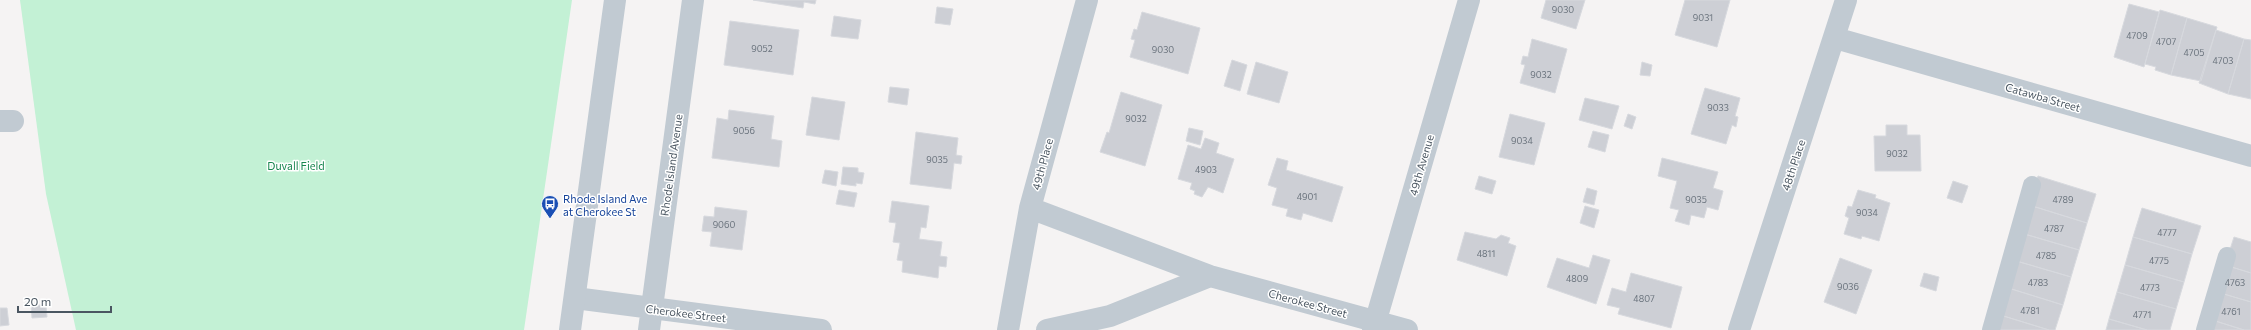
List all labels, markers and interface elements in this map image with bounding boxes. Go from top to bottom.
house number: 9030 [1552,4,1574,15]
house number: 9031 [1693,12,1713,23]
house number: 4709 [2126,30,2148,41]
house number: 4707 [2156,36,2177,47]
house number: 9052 [751,43,773,54]
house number: 9030 [1152,44,1174,55]
house number: 4705 [2184,47,2205,58]
house number: 4703 [2213,55,2233,66]
house number: 9032 [1530,69,1552,80]
street label: Catawba Street [2004,80,2083,114]
house number: 9033 [1707,102,1729,113]
street label: Rhode Island Avenue [657,113,685,217]
house number: 9032 [1125,113,1147,124]
house number: 9056 [733,125,755,136]
street label: 49th Avenue [1406,133,1436,197]
house number: 9034 [1511,135,1534,146]
street label: 49th Place [1029,137,1055,191]
street label: 48th Place [1779,138,1807,192]
house number: 9032 [1886,148,1908,159]
house number: 9035 [926,154,948,165]
park label: Duvall Field [267,159,325,172]
house number: 4903 [1195,164,1217,175]
house number: 4901 [1297,191,1317,202]
place label: Rhode Island Ave at Cherokee St [563,192,648,218]
bus stop icon: Rhode Island Ave at Cherokee St [540,194,560,219]
house number: 9035 [1685,194,1707,205]
house number: 4789 [2053,194,2073,205]
house number: 9034 [1856,207,1879,218]
house number: 9060 [713,219,735,230]
house number: 4787 [2044,223,2064,234]
house number: 4777 [2157,227,2177,238]
house number: 4811 [1477,248,1495,259]
house number: 4785 [2036,250,2056,261]
house number: 4775 [2149,255,2169,266]
house number: 4809 [1566,273,1588,284]
house number: 4783 [2028,277,2048,288]
house number: 4763 [2225,277,2245,288]
house number: 9036 [1837,281,1859,292]
house number: 4773 [2140,282,2160,293]
street label: Cherokee Street [1267,286,1349,320]
scale bar [18,288,111,314]
house number: 4807 [1633,293,1655,304]
text: 20 m [24,294,51,308]
street label: Cherokee Street [645,302,727,324]
house number: 4781 [2020,305,2040,316]
house number: 4761 [2221,306,2241,317]
house number: 4771 [2133,309,2151,320]

